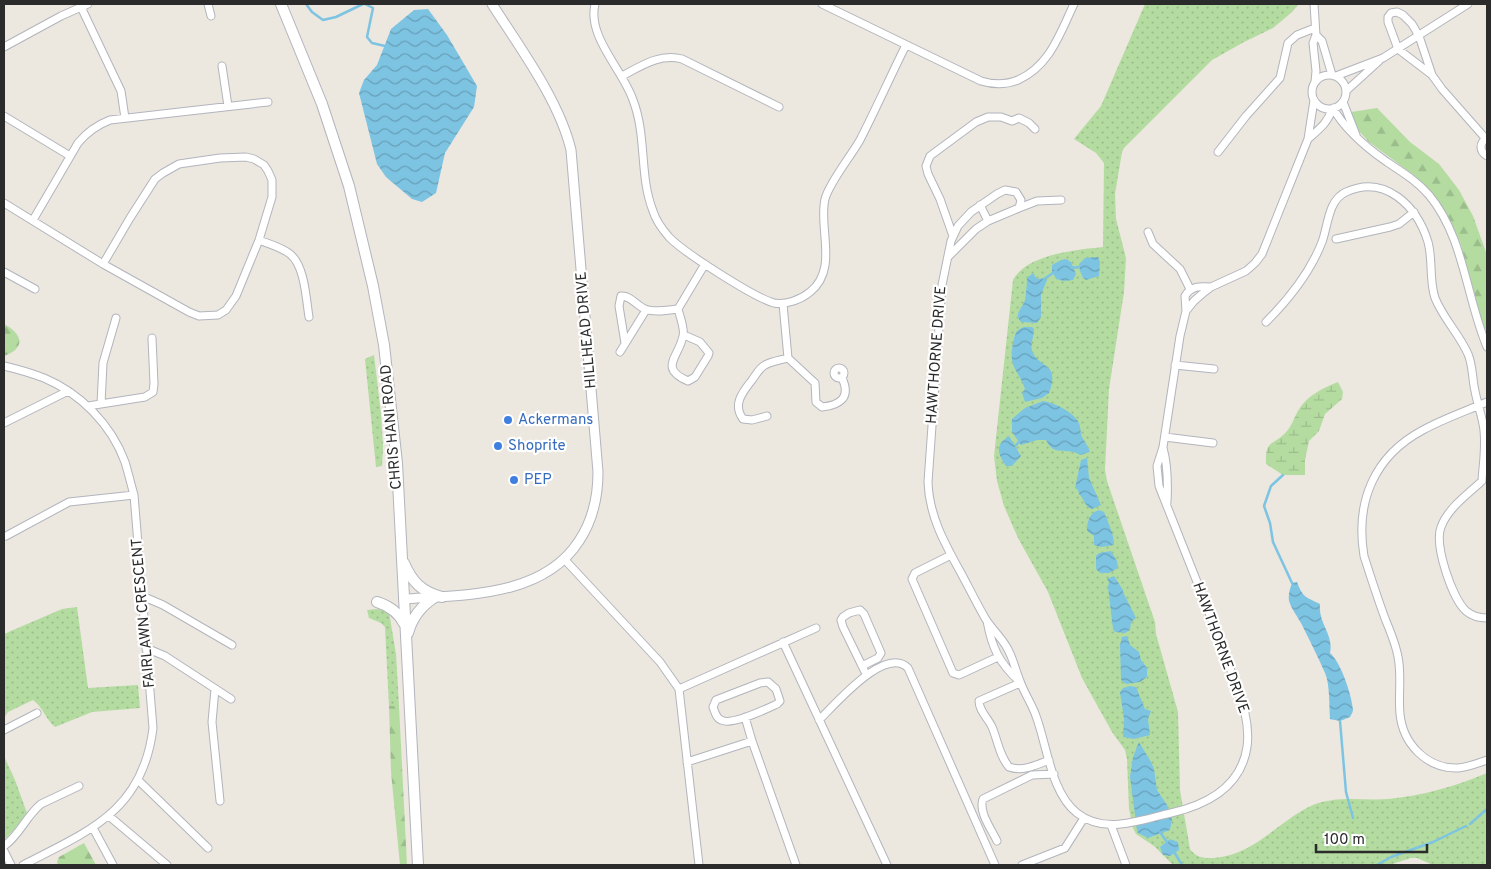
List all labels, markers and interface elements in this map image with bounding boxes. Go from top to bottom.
street label: HILLHEAD DRIVE [572,271,602,389]
street label: HAWTHORNE DRIVE [923,285,951,425]
street label: CHRIS HANI ROAD [377,364,407,490]
place label: Ackermans [518,411,593,430]
marker: Ackermans [502,414,514,426]
place label: Shoprite [508,437,566,456]
marker: Shoprite [492,440,504,452]
place label: PEP [524,471,552,490]
marker: PEP [508,474,520,486]
street label: FAIRLAWN CRESCENT [128,537,160,689]
street label: HAWTHORNE DRIVE [1187,580,1253,716]
scale bar [1316,822,1427,854]
text: 100 m [1324,831,1365,850]

